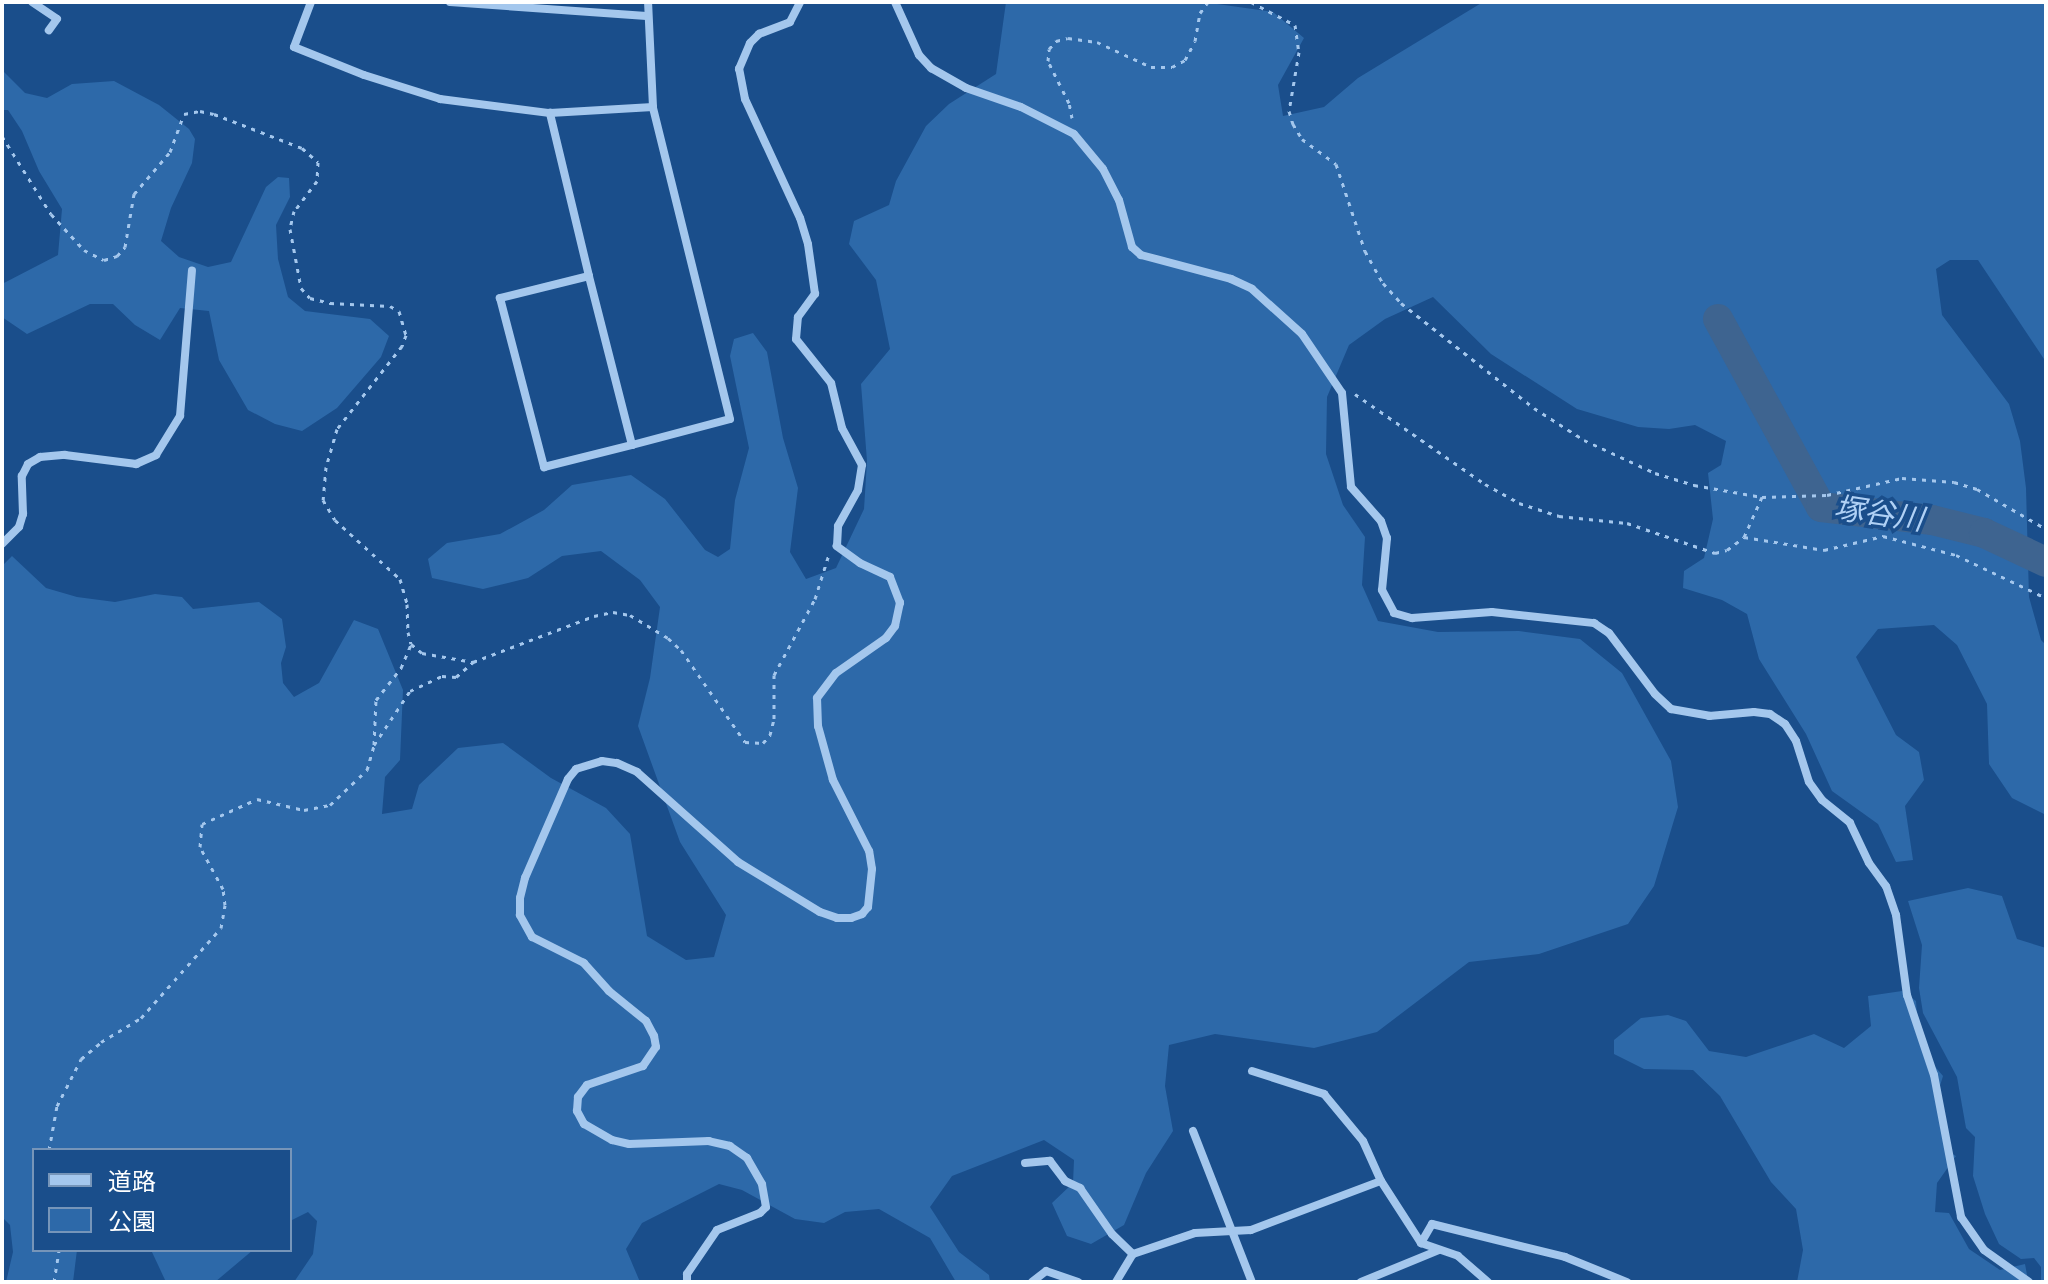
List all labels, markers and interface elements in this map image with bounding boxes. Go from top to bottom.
water label: 塚谷川 [1832,489,1926,537]
legend [32,1148,292,1252]
text: 道路 [108,1163,156,1199]
text: 公園 [108,1203,156,1239]

